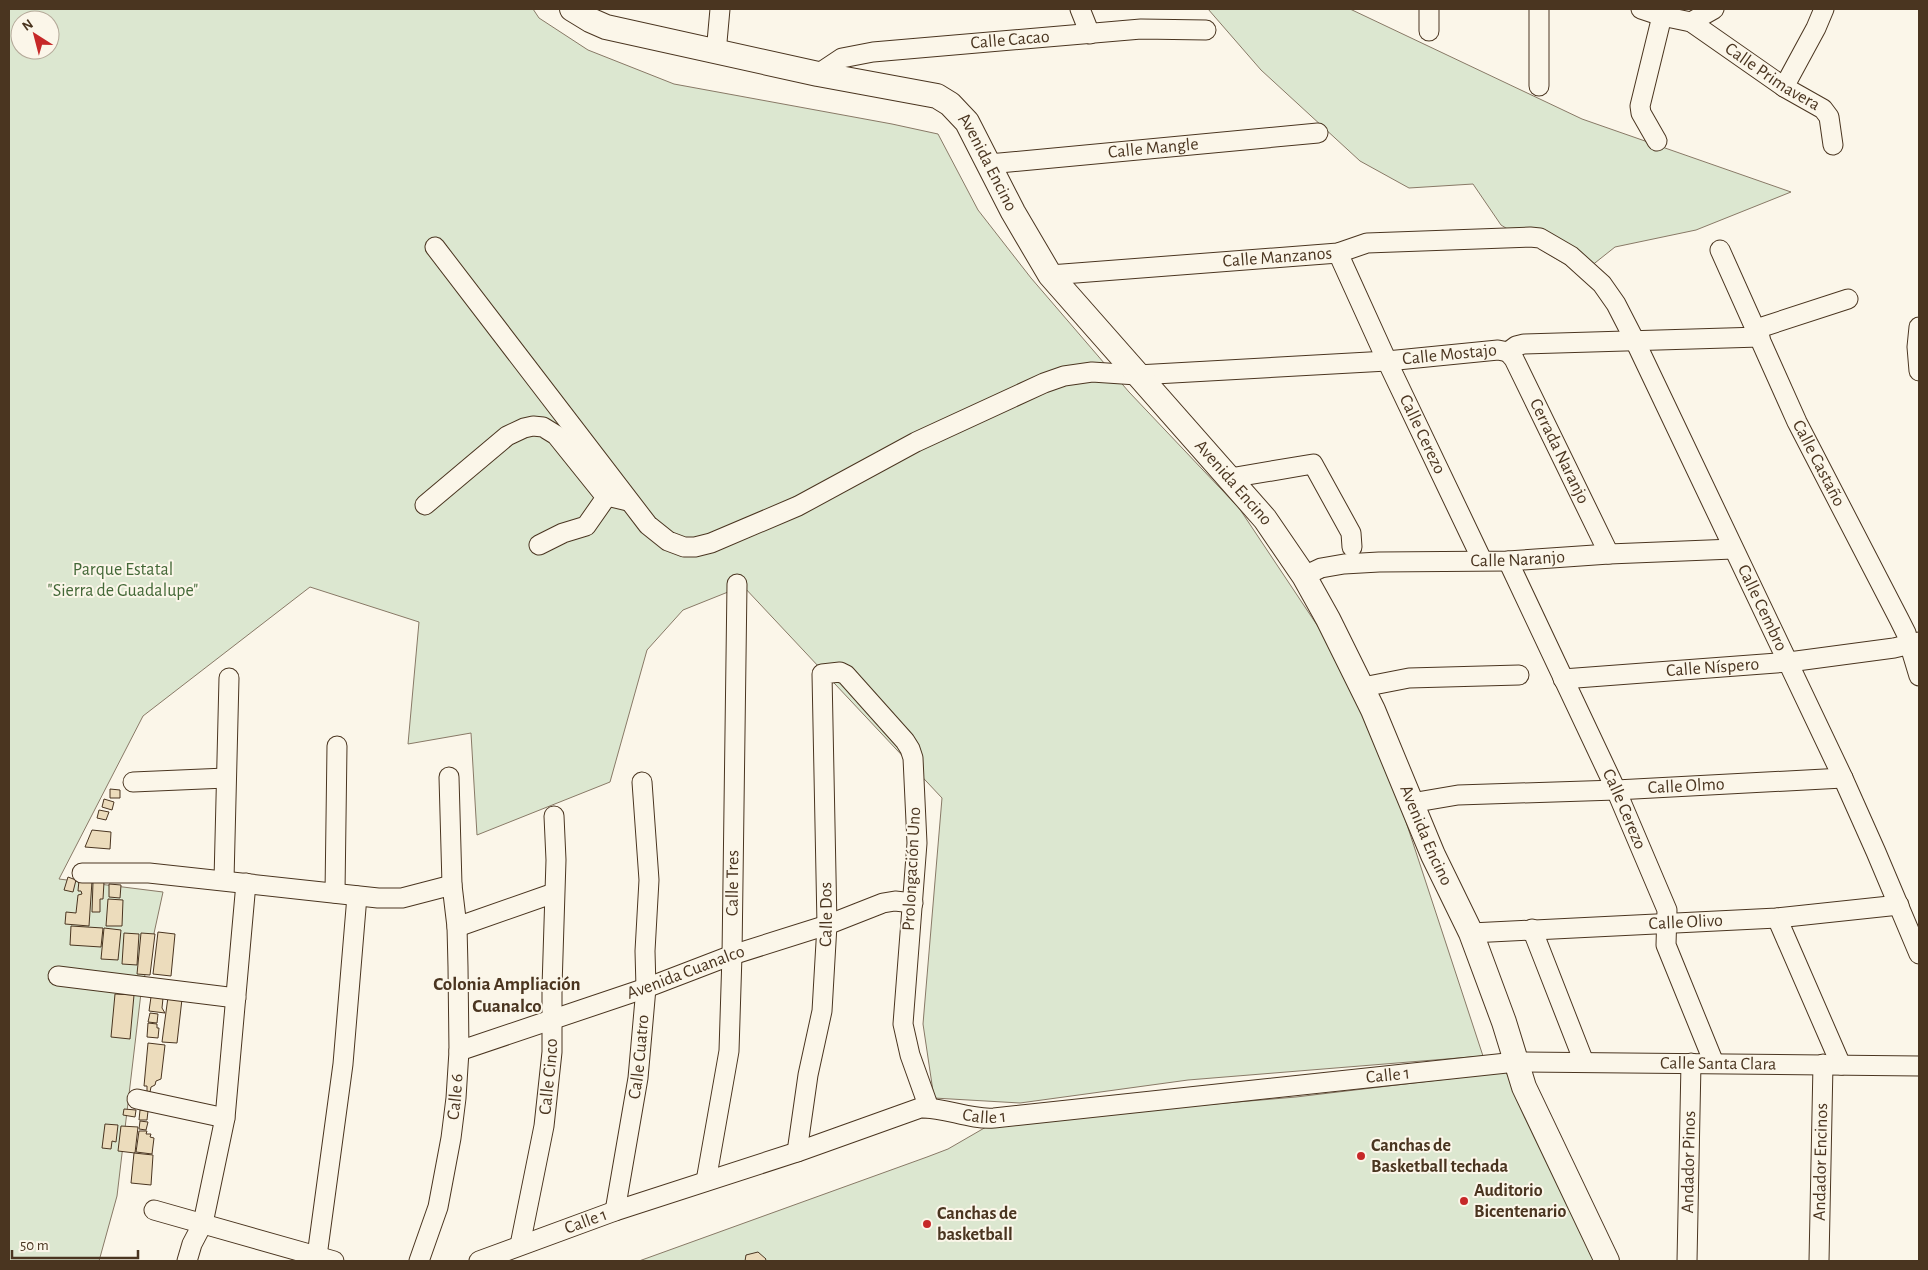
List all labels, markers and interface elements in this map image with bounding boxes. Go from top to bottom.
north arrow [10,10,60,60]
text: N [20,17,36,34]
street label: Calle Cacao [970,28,1051,53]
street label: Calle Primavera [1722,40,1823,114]
street label: Avenida Encino [955,110,1020,214]
street label: Calle Mangle [1107,135,1199,162]
street label: Calle Manzanos [1222,244,1333,271]
street label: Calle Mostajo [1401,341,1498,368]
street label: Calle Cerezo [1396,392,1449,477]
street label: Cerrada Naranjo [1526,396,1592,507]
street label: Calle Castaño [1789,417,1848,509]
street label: Avenida Encino [1191,437,1276,529]
street label: Calle Naranjo [1470,548,1566,570]
park label: Parque Estatal "Sierra de Guadalupe" [48,561,198,600]
street label: Calle Cembro [1734,562,1790,654]
street label: Calle Níspero [1665,655,1760,680]
street label: Calle Cerezo [1599,766,1649,852]
street label: Calle Olmo [1647,775,1725,797]
street label: Avenida Encino [1396,783,1456,889]
street label: Prolongación Uno [900,806,924,931]
street label: Calle Tres [724,850,742,916]
street label: Calle Dos [817,882,836,947]
street label: Calle Olivo [1648,912,1723,933]
street label: Avenida Cuanalco [625,943,747,1003]
district label: Colonia Ampliación Cuanalco [433,975,581,1016]
street label: Calle Cuatro [625,1014,653,1101]
street label: Calle Cinco [536,1038,561,1116]
street label: Calle Santa Clara [1660,1054,1777,1074]
street label: Calle 1 [1365,1064,1411,1087]
street label: Calle 6 [444,1073,467,1121]
street label: Andador Encinos [1811,1103,1831,1221]
street label: Calle 1 [961,1106,1007,1127]
street label: Andador Pinos [1679,1111,1699,1213]
place label: Canchas de Basketball techada [1371,1137,1508,1176]
marker: Canchas de Basketball techada [1355,1150,1367,1162]
place label: Auditorio Bicentenario [1474,1182,1567,1221]
marker: Auditorio Bicentenario [1458,1195,1470,1207]
place label: Canchas de basketball [937,1205,1017,1244]
street label: Calle 1 [562,1206,610,1238]
marker: Canchas de basketball [921,1218,933,1230]
scale bar [12,1228,139,1260]
text: 50 m [20,1238,49,1253]

